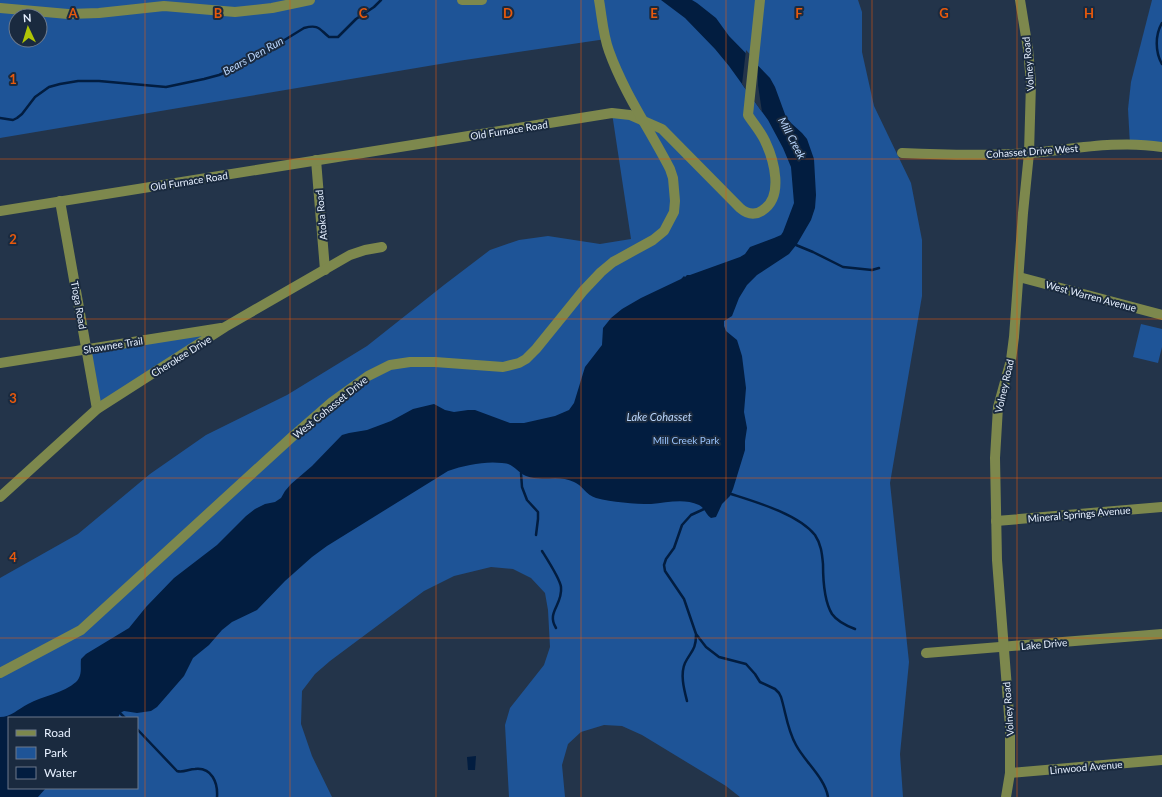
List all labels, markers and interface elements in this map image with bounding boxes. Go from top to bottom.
text: A [67,5,78,21]
text: B [214,5,223,21]
text: C [359,5,368,21]
text: D [503,5,513,21]
text: E [650,5,658,21]
text: F [795,5,803,21]
text: G [939,5,949,21]
text: H [1084,5,1094,21]
north arrow [8,8,48,48]
text: N [23,11,32,24]
water label: Bears Den Run [220,33,286,78]
street label: Volney Road [1020,36,1036,92]
text: 1 [9,71,17,87]
water label: Mill Creek [776,115,809,162]
street label: Old Furnace Road [469,118,549,142]
street label: Cohasset Drive West [986,142,1079,160]
street label: Old Furnace Road [149,169,229,193]
street label: Atoka Road [313,189,329,241]
text: 2 [9,231,17,247]
street label: West Warren Avenue [1044,278,1138,314]
street label: Tioga Road [69,280,89,330]
street label: Cherokee Drive [149,333,213,379]
street label: Shawnee Trail [82,334,144,356]
street label: Volney Road [992,358,1016,414]
street label: West Cohasset Drive [290,373,370,441]
text: 3 [9,390,17,406]
water label: Lake Cohasset [626,410,692,423]
park label: Mill Creek Park [653,434,720,446]
street label: Mineral Springs Avenue [1027,504,1131,524]
text: 4 [9,549,17,565]
street label: Lake Drive [1020,636,1068,652]
street label: Volney Road [1000,681,1016,737]
legend [8,717,138,789]
text: Road [44,725,71,740]
text: Park [44,745,68,760]
street label: Linwood Avenue [1049,758,1123,776]
text: Water [44,765,77,780]

